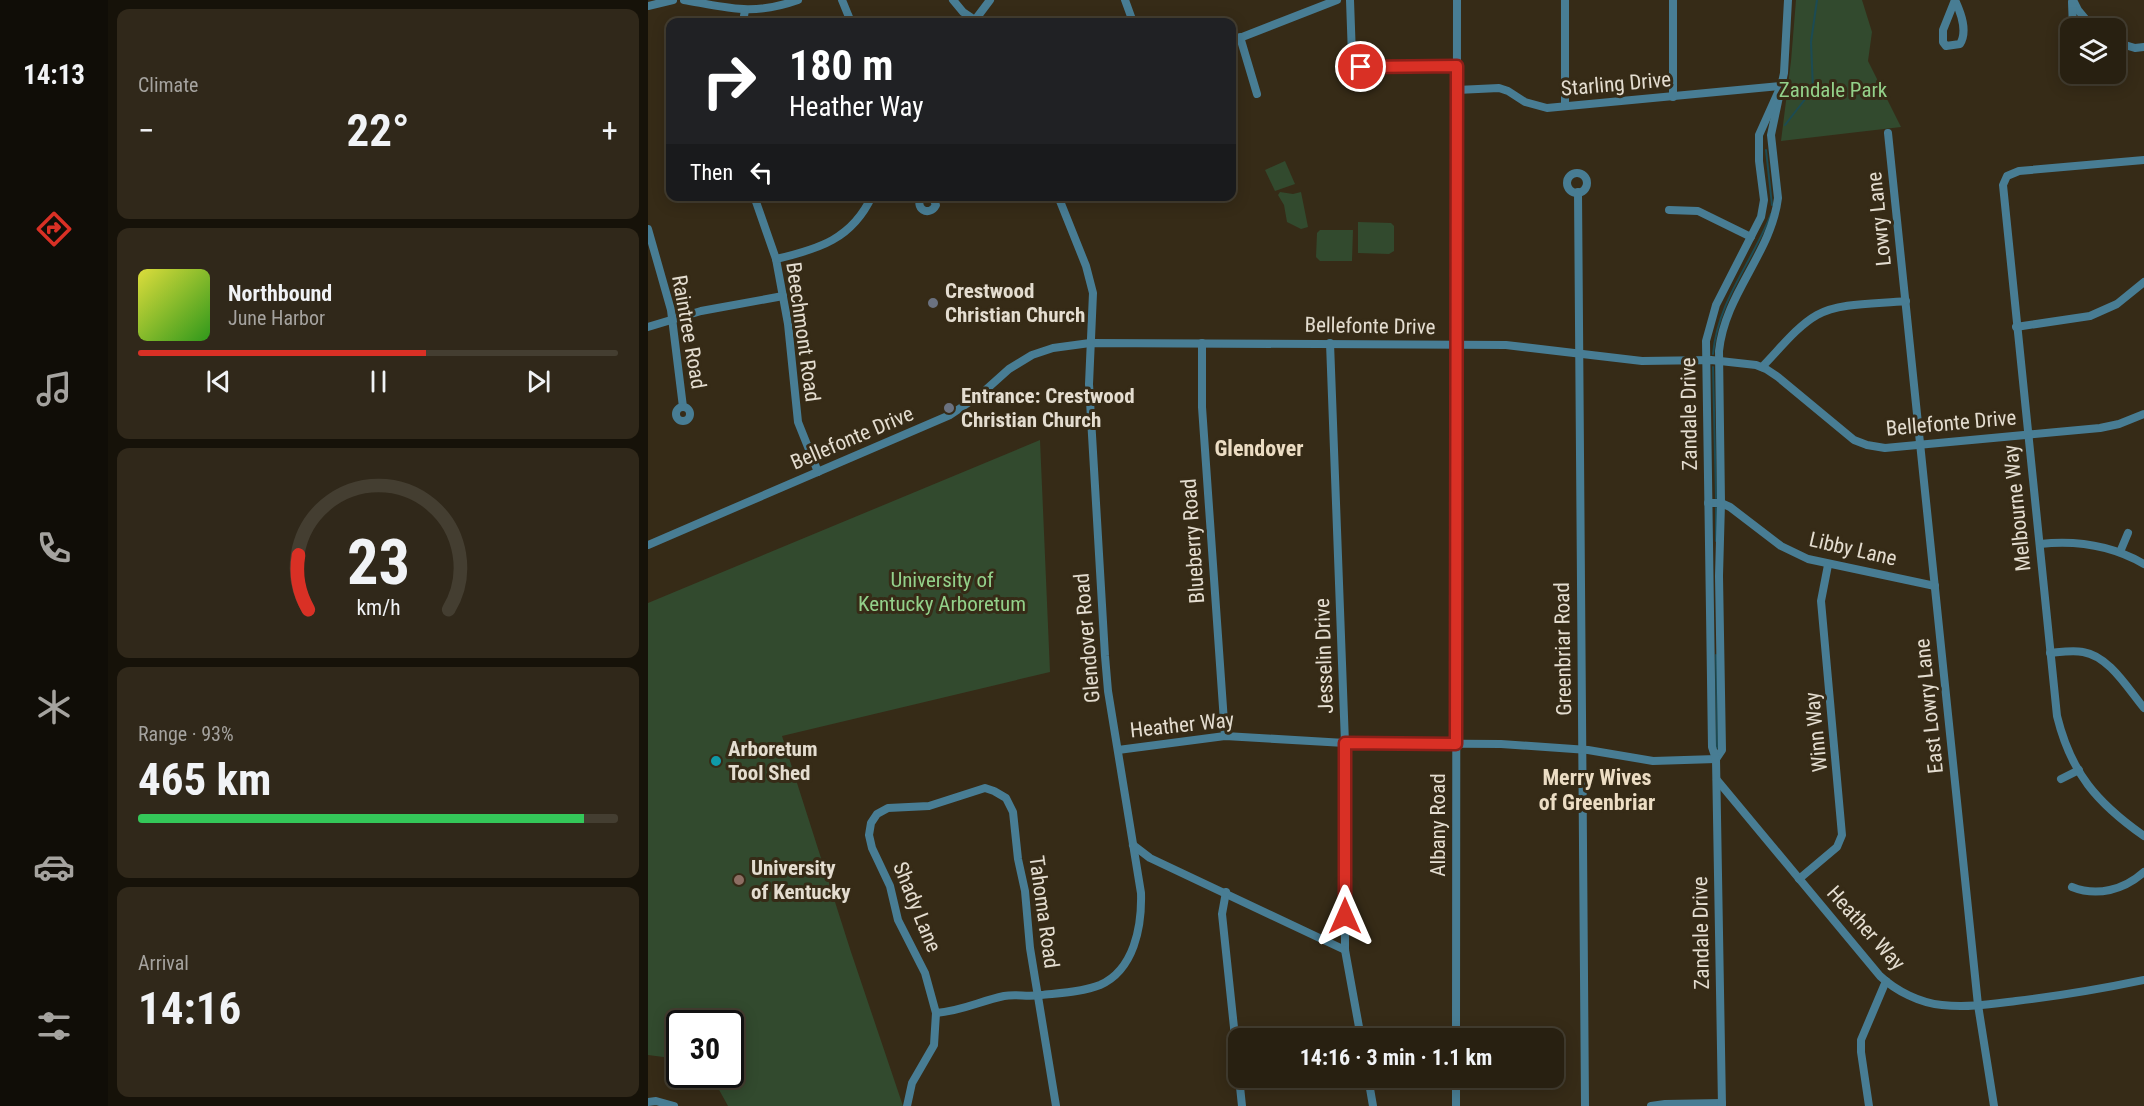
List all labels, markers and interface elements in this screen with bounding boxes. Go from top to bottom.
map controls [2060,18,2126,84]
button: layers [2060,18,2126,84]
text: 180 m [789,41,894,90]
pin [1335,41,1386,92]
icon: right [690,42,768,120]
icon: arrive [1344,50,1377,83]
text: 14:13 [23,59,85,91]
street label: Starling Drive [1560,67,1672,101]
text: Climate [138,73,198,97]
park label: Zandale Park [1779,78,1888,102]
text: Heather Way [789,91,924,123]
text: 22° [347,104,410,157]
text: − [138,111,155,150]
text: + [602,111,618,150]
icon: left [745,156,778,189]
text: Then [690,160,733,185]
street label: Lowry Lane [1862,171,1896,267]
icon: directions [33,208,75,250]
street label: Beechmont Road [781,261,825,403]
street label: Raintree Road [667,273,711,391]
place label: Crestwood Christian Church [945,279,1085,327]
text: Northbound [228,281,332,306]
marker: Crestwood Christian Church [926,296,940,310]
text: June Harbor [228,306,325,330]
street label: Bellefonte Drive [1304,313,1436,339]
street label: Zandale Drive [1676,357,1702,471]
icon: previous [202,365,235,398]
icon: pause [362,365,395,398]
icon: next [522,365,555,398]
icon: music [33,368,75,410]
place label: Entrance: Crestwood Christian Church [961,384,1135,432]
street label: Bellefonte Drive [787,401,917,475]
marker: Entrance: Crestwood Christian Church [942,401,956,415]
street label: Bellefonte Drive [1885,405,2017,441]
district label: Glendover [1214,436,1304,461]
street label: Melbourne Way [1998,443,2036,572]
street label: Blueberry Road [1177,478,1209,604]
text: 23 [346,526,410,599]
icon: phone [33,527,75,569]
street label: Libby Lane [1807,527,1899,571]
park label: University of Kentucky Arboretum [858,568,1026,616]
street label: Glendover Road [1069,572,1105,704]
street label: Greenbriar Road [1550,582,1576,716]
text: km/h [356,595,400,620]
street label: Jesselin Drive [1310,598,1338,714]
street label: East Lowry Lane [1910,637,1948,775]
icon: climate [33,686,75,728]
street label: Winn Way [1800,691,1832,773]
street label: Heather Way [1129,708,1236,742]
text: Range · 93% [138,722,234,746]
place label: Arboretum Tool Shed [728,737,818,785]
text: 465 km [138,753,271,806]
marker: Arboretum Tool Shed [709,754,723,768]
district label: Merry Wives of Greenbriar [1539,765,1655,815]
street label: Albany Road [1426,773,1450,877]
icon: car [33,846,75,888]
street label: Tahoma Road [1024,854,1064,970]
place label: University of Kentucky [751,856,851,904]
street label: Shady Lane [888,858,946,956]
marker: University of Kentucky [732,873,746,887]
street label: Zandale Drive [1688,876,1714,990]
street label: Heather Way [1822,881,1910,975]
position arrow [1313,884,1377,948]
text: Arrival [138,951,189,975]
text: 14:16 [138,982,241,1035]
icon: filters [33,1005,75,1047]
speed limit sign: 30 [666,1010,744,1088]
text: 14:16 · 3 min · 1.1 km [1300,1045,1492,1070]

